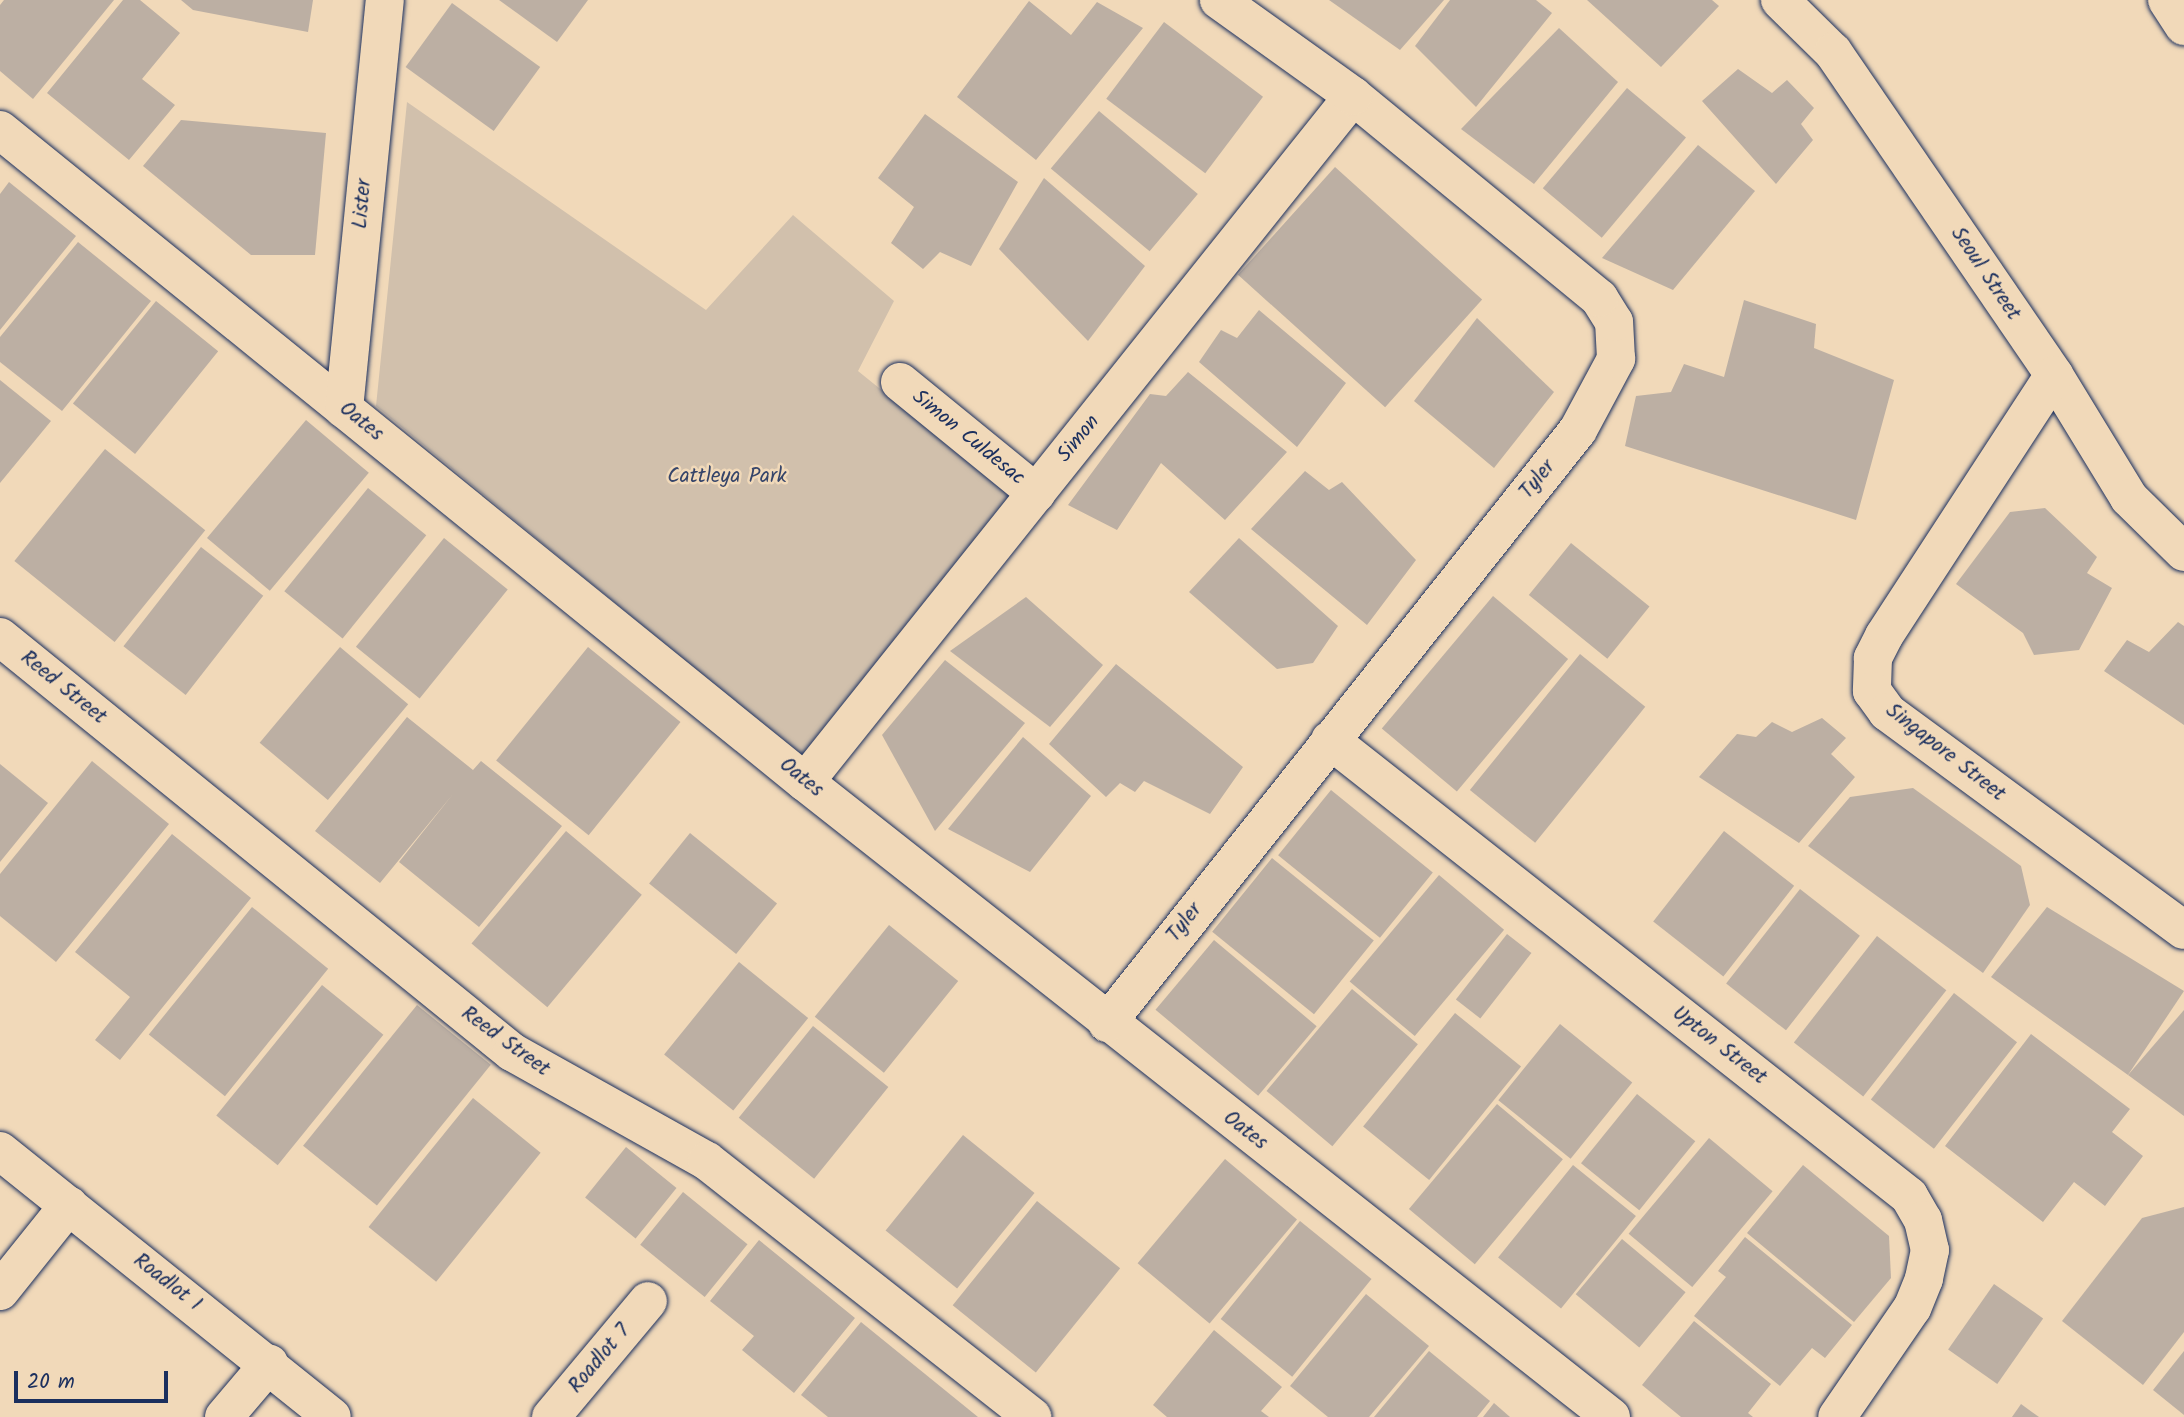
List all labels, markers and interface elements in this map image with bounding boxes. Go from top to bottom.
street label: Lister [348,178,378,230]
street label: Seoul Street [1945,223,2025,325]
street label: Simon Culdesac [906,385,1030,491]
street label: Oates [334,397,388,447]
street label: Simon [1052,410,1106,468]
street label: Tyler [1515,456,1561,504]
park label: Cattleya Park [667,464,787,490]
street label: Reed Street [15,646,111,730]
street label: Singapore Street [1880,698,2010,808]
street label: Oates [774,753,828,803]
street label: Tyler [1162,898,1208,948]
street label: Reed Street [456,1001,554,1083]
street label: Upton Street [1667,1001,1771,1091]
street label: Oates [1218,1106,1272,1156]
street label: Roadlot 1 [128,1248,206,1318]
street label: Roadlot 7 [564,1319,636,1399]
scale bar [18,1358,172,1402]
text: 20 m [27,1366,75,1399]

